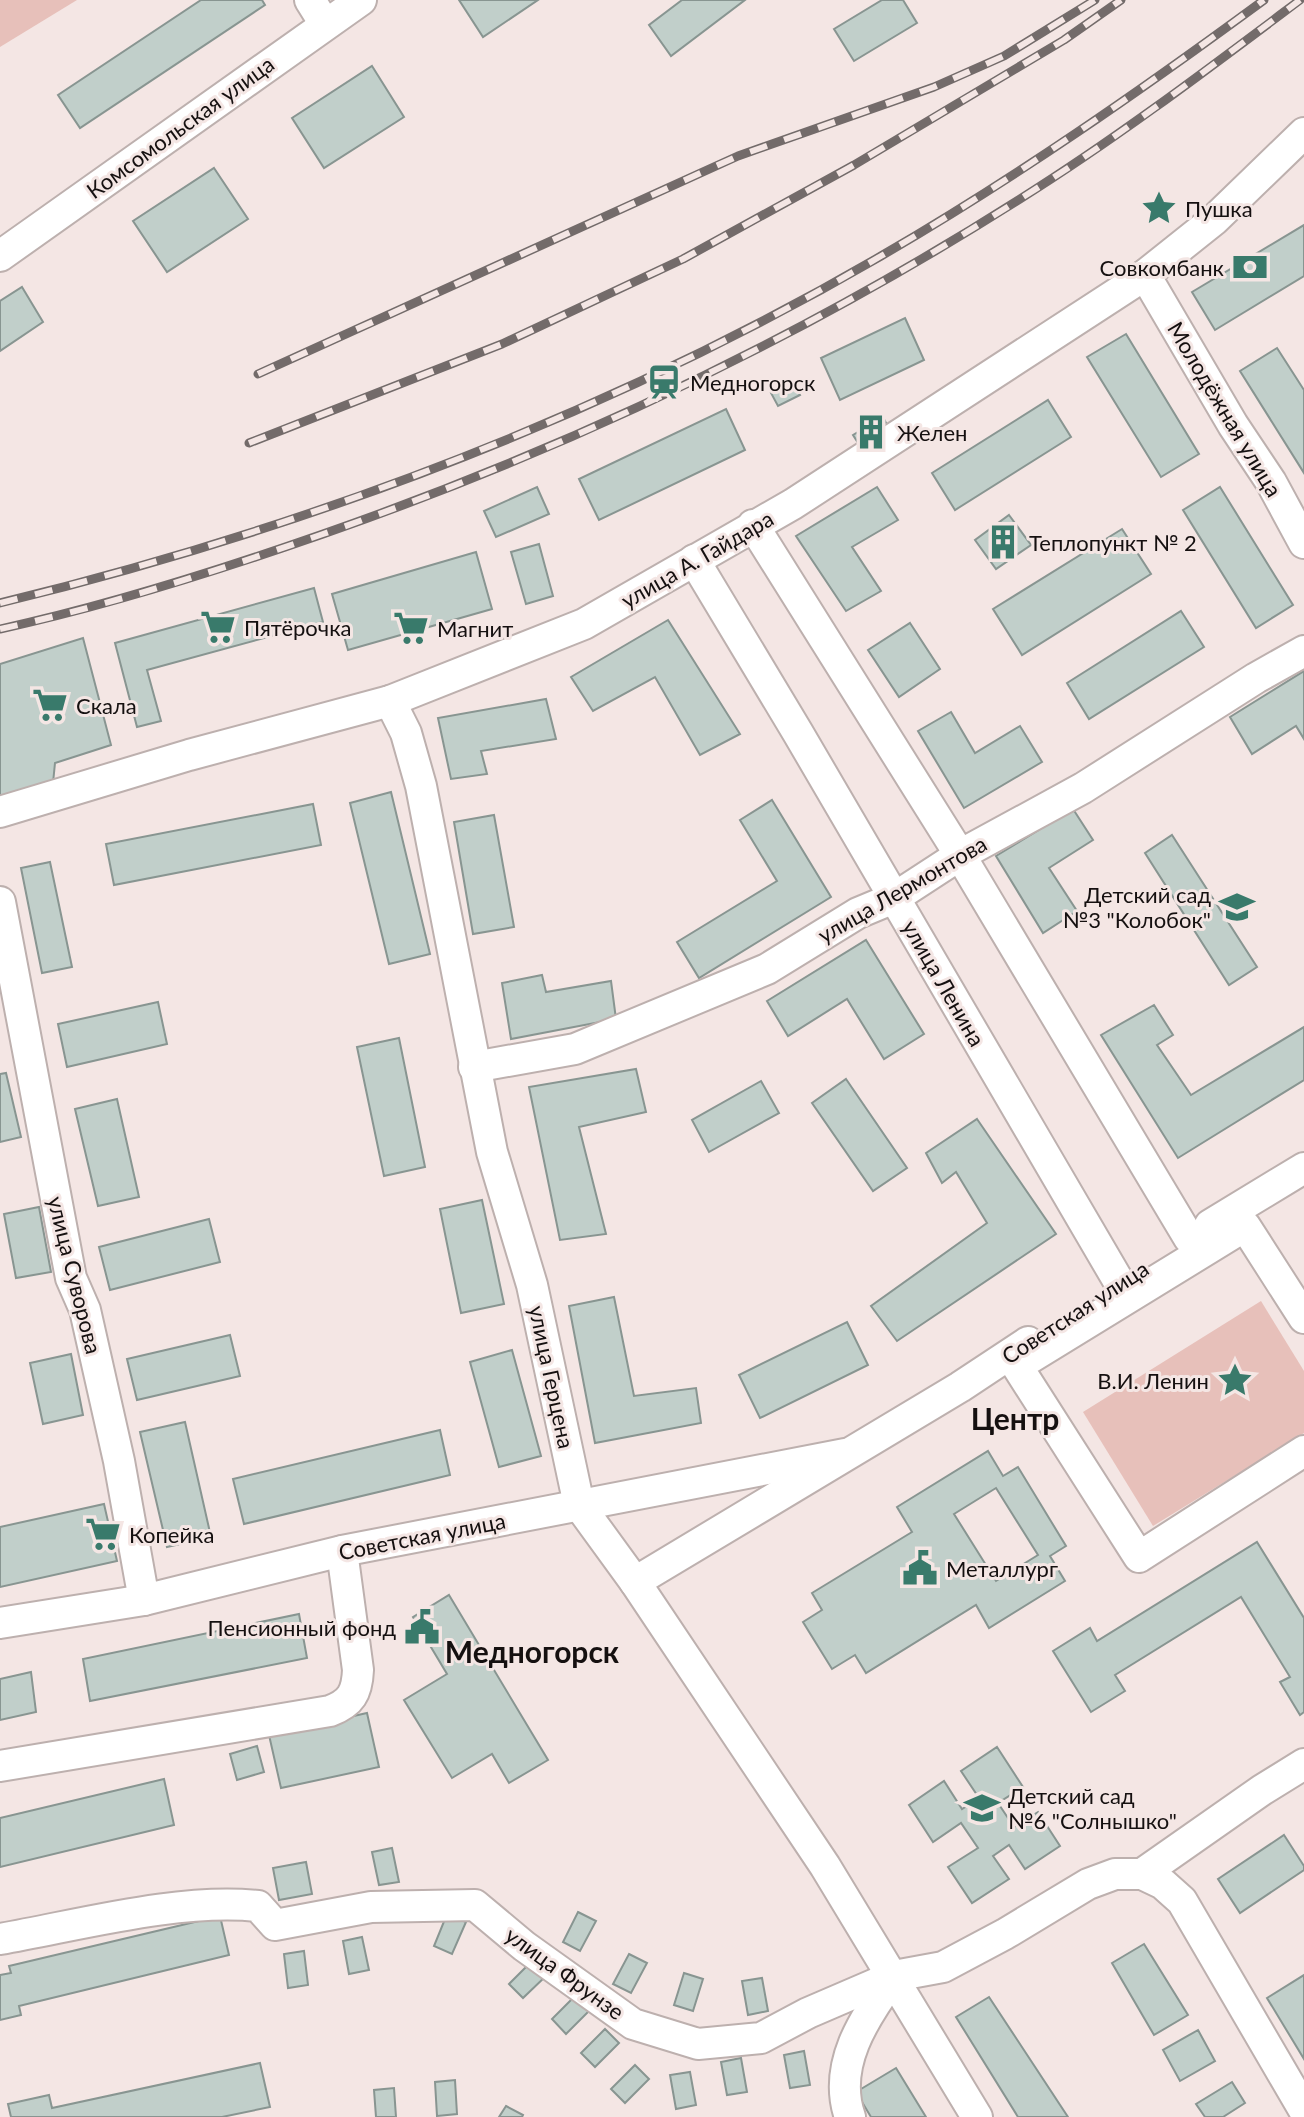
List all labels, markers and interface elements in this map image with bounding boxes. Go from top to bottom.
street label: Комсомольская улица [81,50,279,204]
place icon: Пушка [1140,189,1178,227]
place label: Пушка [1185,195,1253,222]
bank icon: Совкомбанк [1231,248,1269,286]
place label: Совкомбанк [1100,254,1225,281]
street label: Молодёжная улица [1162,317,1288,501]
station icon: Медногорск [645,363,683,401]
place label: Медногорск [690,369,816,396]
building icon: Желен [852,413,890,451]
place label: Желен [897,419,967,446]
street label: улица А. Гайдара [616,504,778,614]
building icon: Теплопункт № 2 [984,523,1022,561]
place label: Теплопункт № 2 [1029,529,1197,556]
supermarket icon: Пятёрочка [199,608,237,646]
supermarket icon: Магнит [392,609,430,647]
place label: Пятёрочка [244,614,351,641]
place label: Магнит [437,615,513,642]
supermarket icon: Скала [31,686,69,724]
place label: Скала [76,692,137,719]
street label: улица Лермонтова [813,830,991,948]
place label: Детский сад №3 "Колобок" [1063,881,1211,933]
school or university icon: Детский сад №3 "Колобок" [1218,888,1256,926]
street label: улица Ленина [897,915,991,1051]
street label: улица Суворова [42,1193,108,1357]
street label: Советская улица [997,1255,1153,1369]
street label: улица Герцена [524,1303,580,1451]
place icon: В.И. Ленин [1216,1361,1254,1399]
place label: В.И. Ленин [1097,1367,1209,1394]
district label: Центр [971,1400,1059,1436]
street label: Советская улица [336,1507,508,1565]
supermarket icon: Копейка [84,1515,122,1553]
place label: Копейка [129,1521,214,1548]
public building icon: Металлург [901,1549,939,1587]
place label: Металлург [946,1555,1058,1582]
public building icon: Пенсионный фонд [403,1608,441,1646]
place label: Пенсионный фонд [208,1614,396,1641]
district label: Медногорск [445,1633,620,1669]
place label: Детский сад №6 "Солнышко" [1008,1782,1177,1834]
school or university icon: Детский сад №6 "Солнышко" [963,1789,1001,1827]
street label: улица Фрунзе [500,1921,630,2025]

